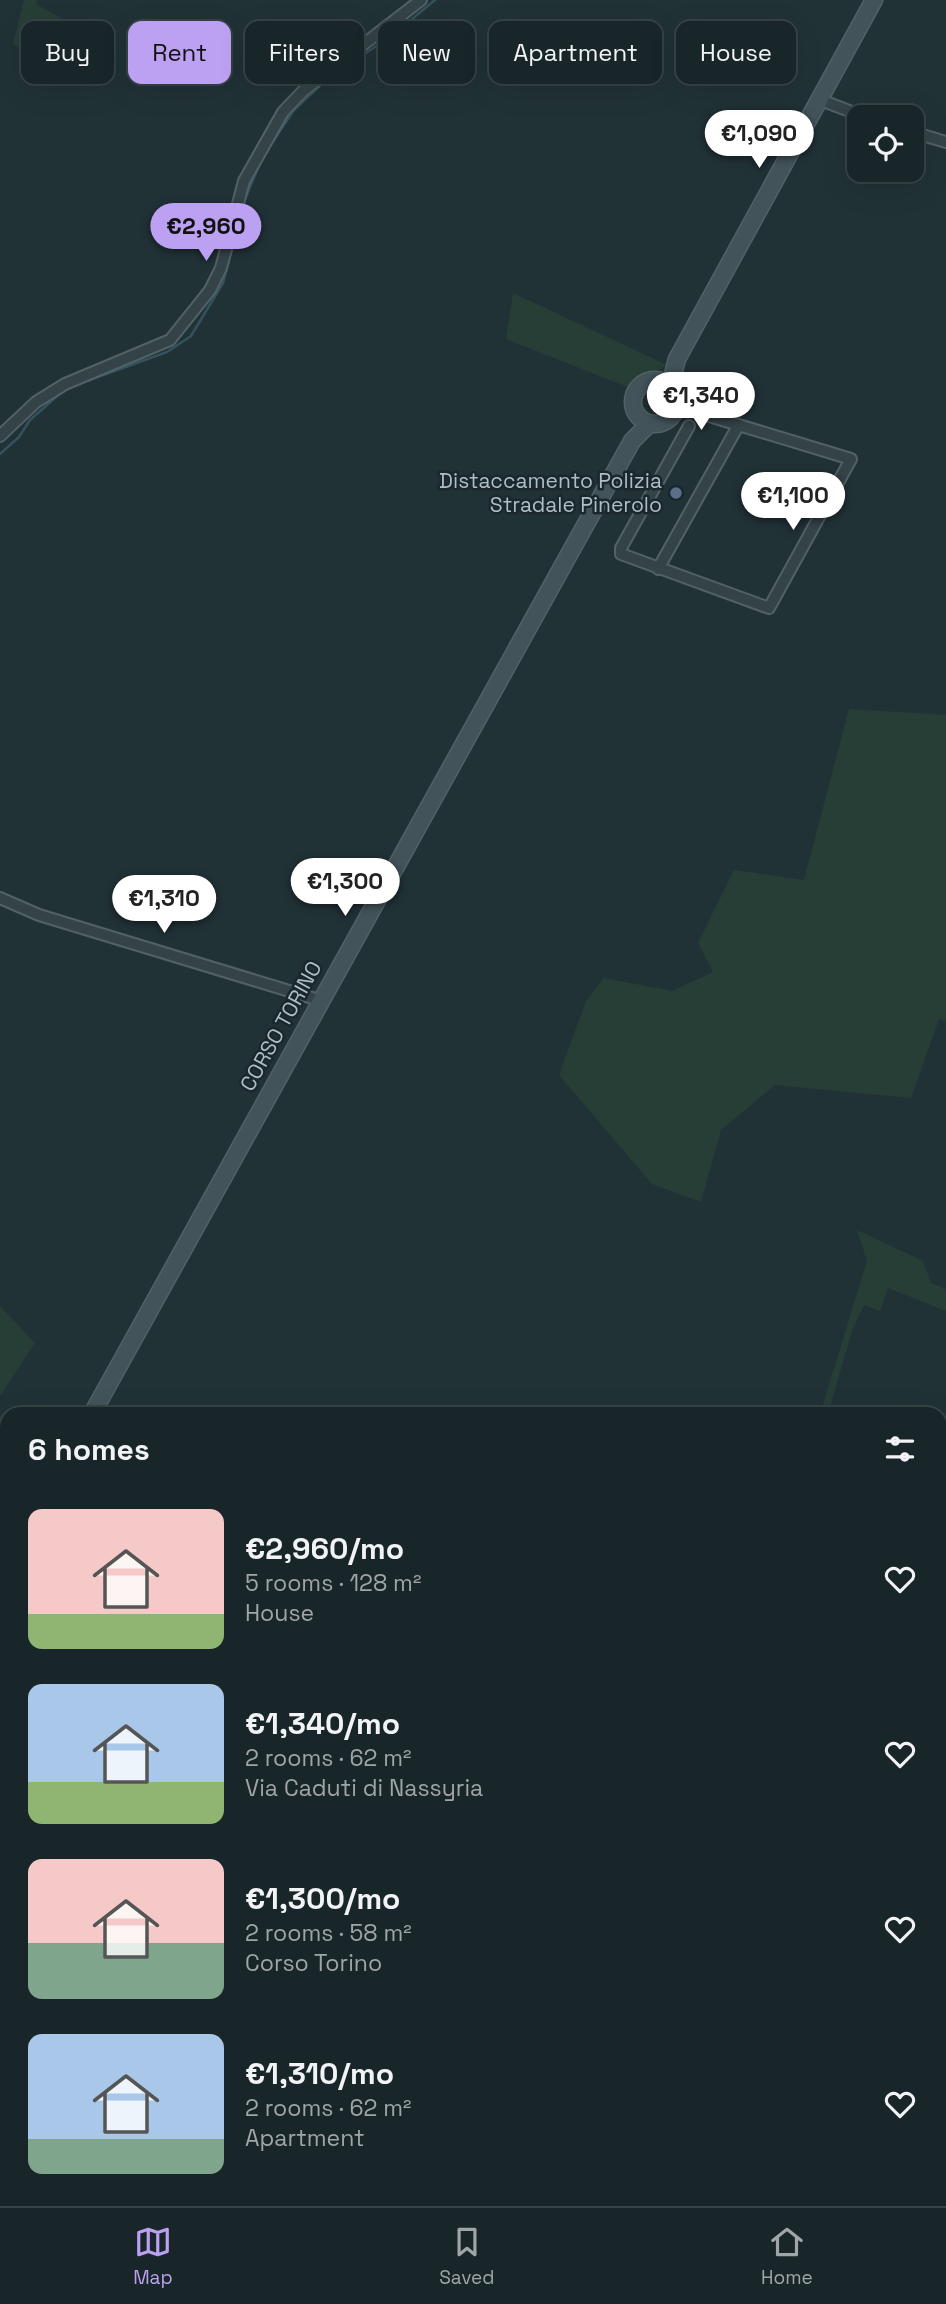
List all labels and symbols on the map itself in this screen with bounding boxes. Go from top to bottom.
pin: €1,090 [702,110,816,170]
pin: €2,960 [149,204,263,263]
pin: €1,340 [644,372,758,432]
place label: Distaccamento Polizia Stradale Pinerolo [439,467,662,518]
pin: €1,100 [736,472,850,532]
marker: Distaccamento Polizia Stradale Pinerolo [668,485,684,501]
pin: €1,300 [288,858,402,918]
pin: €1,310 [107,876,221,935]
street label: CORSO TORINO [234,956,327,1096]

